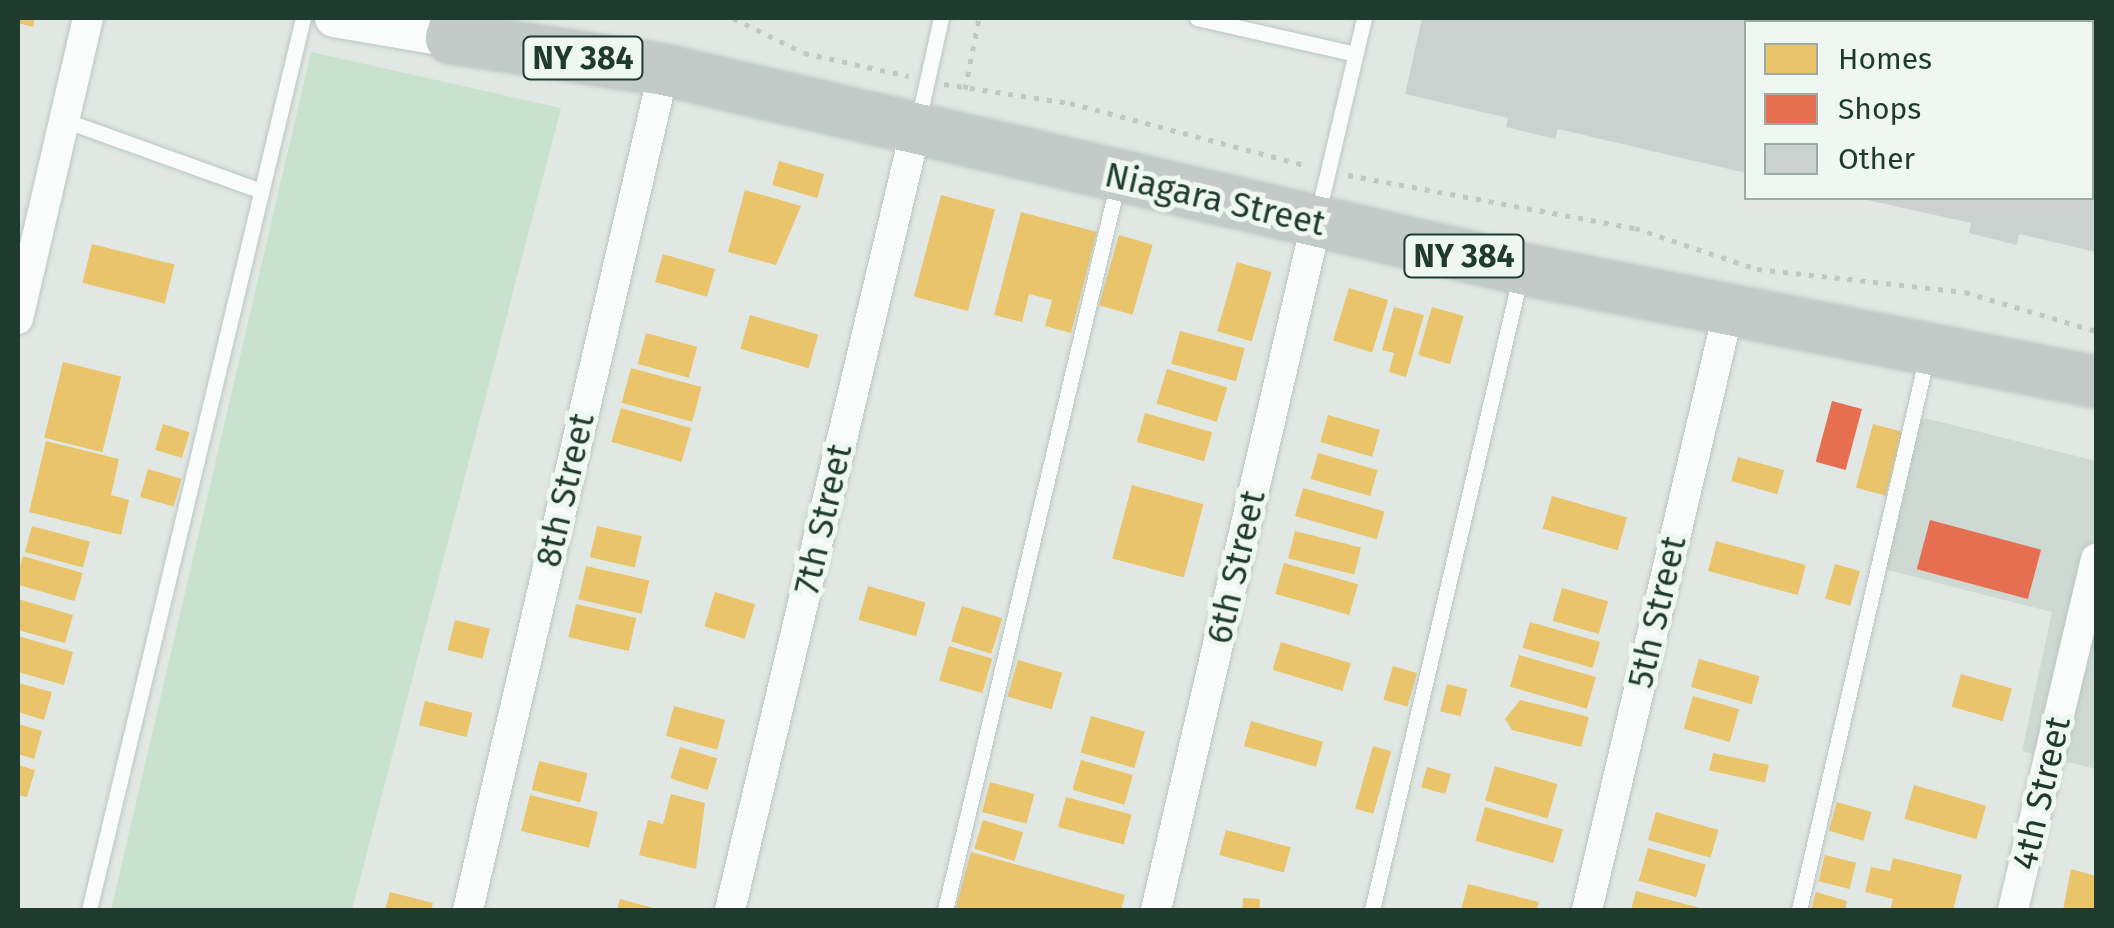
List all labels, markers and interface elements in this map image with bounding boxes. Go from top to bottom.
legend [1744,20,2094,200]
road number: NY 384 [520,31,646,85]
text: Homes [1838,41,1932,77]
text: Shops [1838,91,1921,127]
text: Other [1838,141,1915,177]
street label: Niagara Street [1101,153,1329,245]
road number: NY 384 [1402,229,1526,283]
street label: 8th Street [527,409,603,571]
street label: 7th Street [785,440,861,598]
street label: 6th Street [1198,486,1274,648]
street label: 5th Street [1619,532,1695,692]
street label: 4th Street [2003,712,2079,874]

